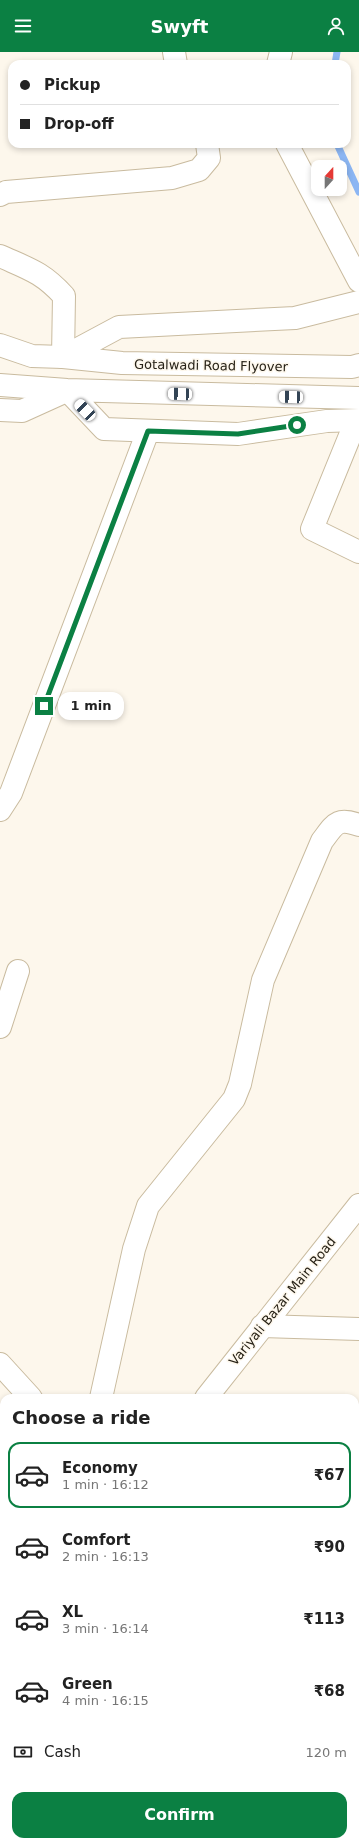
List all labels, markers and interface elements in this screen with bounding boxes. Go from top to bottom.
icon: menu [12,15,34,37]
icon: person [325,15,347,37]
text: Swyft [151,16,208,37]
text: Pickup [44,76,100,94]
text: Drop-off [44,115,114,133]
north arrow [311,160,347,196]
map controls [311,160,347,196]
street label: Gotalwadi Road Flyover [134,357,289,374]
car [168,388,192,400]
car [279,391,303,403]
car [72,397,98,423]
route start [288,416,306,434]
callout: 1 min [58,692,124,720]
route end [35,697,53,715]
text: 1 min [71,698,111,713]
street label: Variyali Bazar Main Road [226,1234,339,1369]
text: Choose a ride [12,1407,151,1428]
icon: car [14,1457,50,1493]
text: Economy [62,1459,138,1477]
text: ₹67 [314,1466,345,1484]
text: 1 min · 16:12 [62,1477,149,1492]
icon: car [14,1529,50,1565]
text: Comfort [62,1531,130,1549]
text: ₹90 [314,1538,345,1556]
text: 2 min · 16:13 [62,1549,149,1564]
icon: car [14,1601,50,1637]
text: XL [62,1603,83,1621]
text: ₹113 [303,1610,345,1628]
text: 3 min · 16:14 [62,1621,149,1636]
icon: car [14,1673,50,1709]
text: Green [62,1675,113,1693]
text: ₹68 [314,1682,345,1700]
text: 4 min · 16:15 [62,1693,149,1708]
icon: cash [12,1741,34,1763]
text: Cash [44,1743,81,1761]
text: 120 m [305,1745,347,1760]
button: Confirm [12,1792,347,1838]

